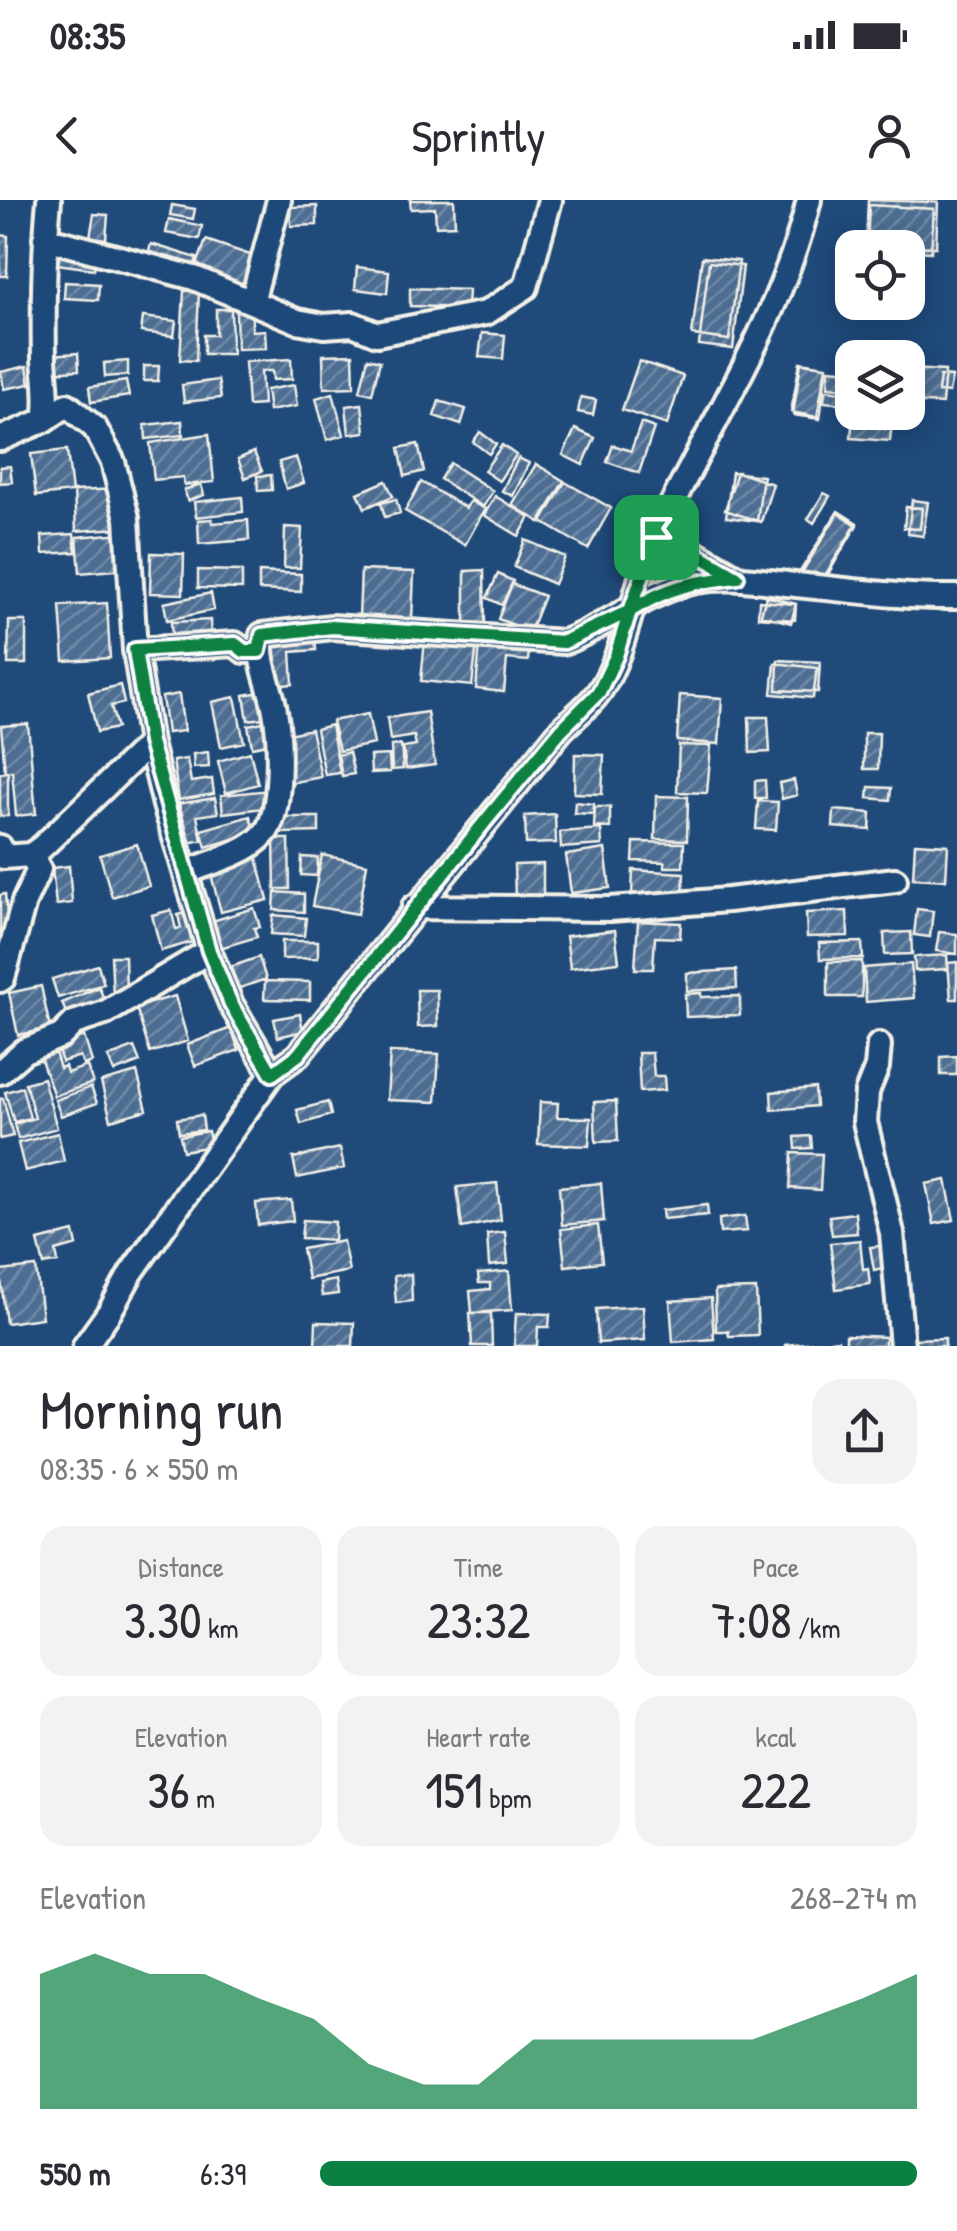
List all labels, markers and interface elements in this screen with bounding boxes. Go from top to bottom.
text: 08:35 [50,9,125,61]
text: Sprintly [411,105,546,166]
icon: back [40,108,95,163]
icon: person [862,108,917,163]
map controls [835,230,925,430]
button: locate [835,230,925,320]
button: layers [835,340,925,430]
pin [614,495,699,580]
icon: arrive [629,510,684,565]
text: Morning run [40,1372,283,1446]
button: share [812,1379,917,1484]
text: 08:35 · 6 × 550 m [40,1447,238,1490]
text: Distance [138,1548,224,1586]
text: Time [454,1548,503,1586]
text: Pace [753,1548,799,1586]
text: 3.30 [124,1586,202,1654]
text: 23:32 [427,1586,530,1654]
text: 7:08 [711,1586,792,1654]
text: km [202,1609,239,1647]
text: /km [792,1609,841,1647]
text: Elevation [135,1718,228,1756]
text: Heart rate [426,1718,531,1756]
text: kcal [755,1718,796,1756]
text: 36 [147,1756,190,1824]
text: 151 [425,1756,483,1824]
text: 222 [741,1756,811,1824]
text: m [190,1779,215,1817]
text: bpm [483,1779,532,1817]
text: Elevation [40,1876,146,1919]
text: 268–274 m [790,1876,917,1919]
text: 550 m [40,2152,111,2195]
text: 6:39 [200,2152,246,2195]

